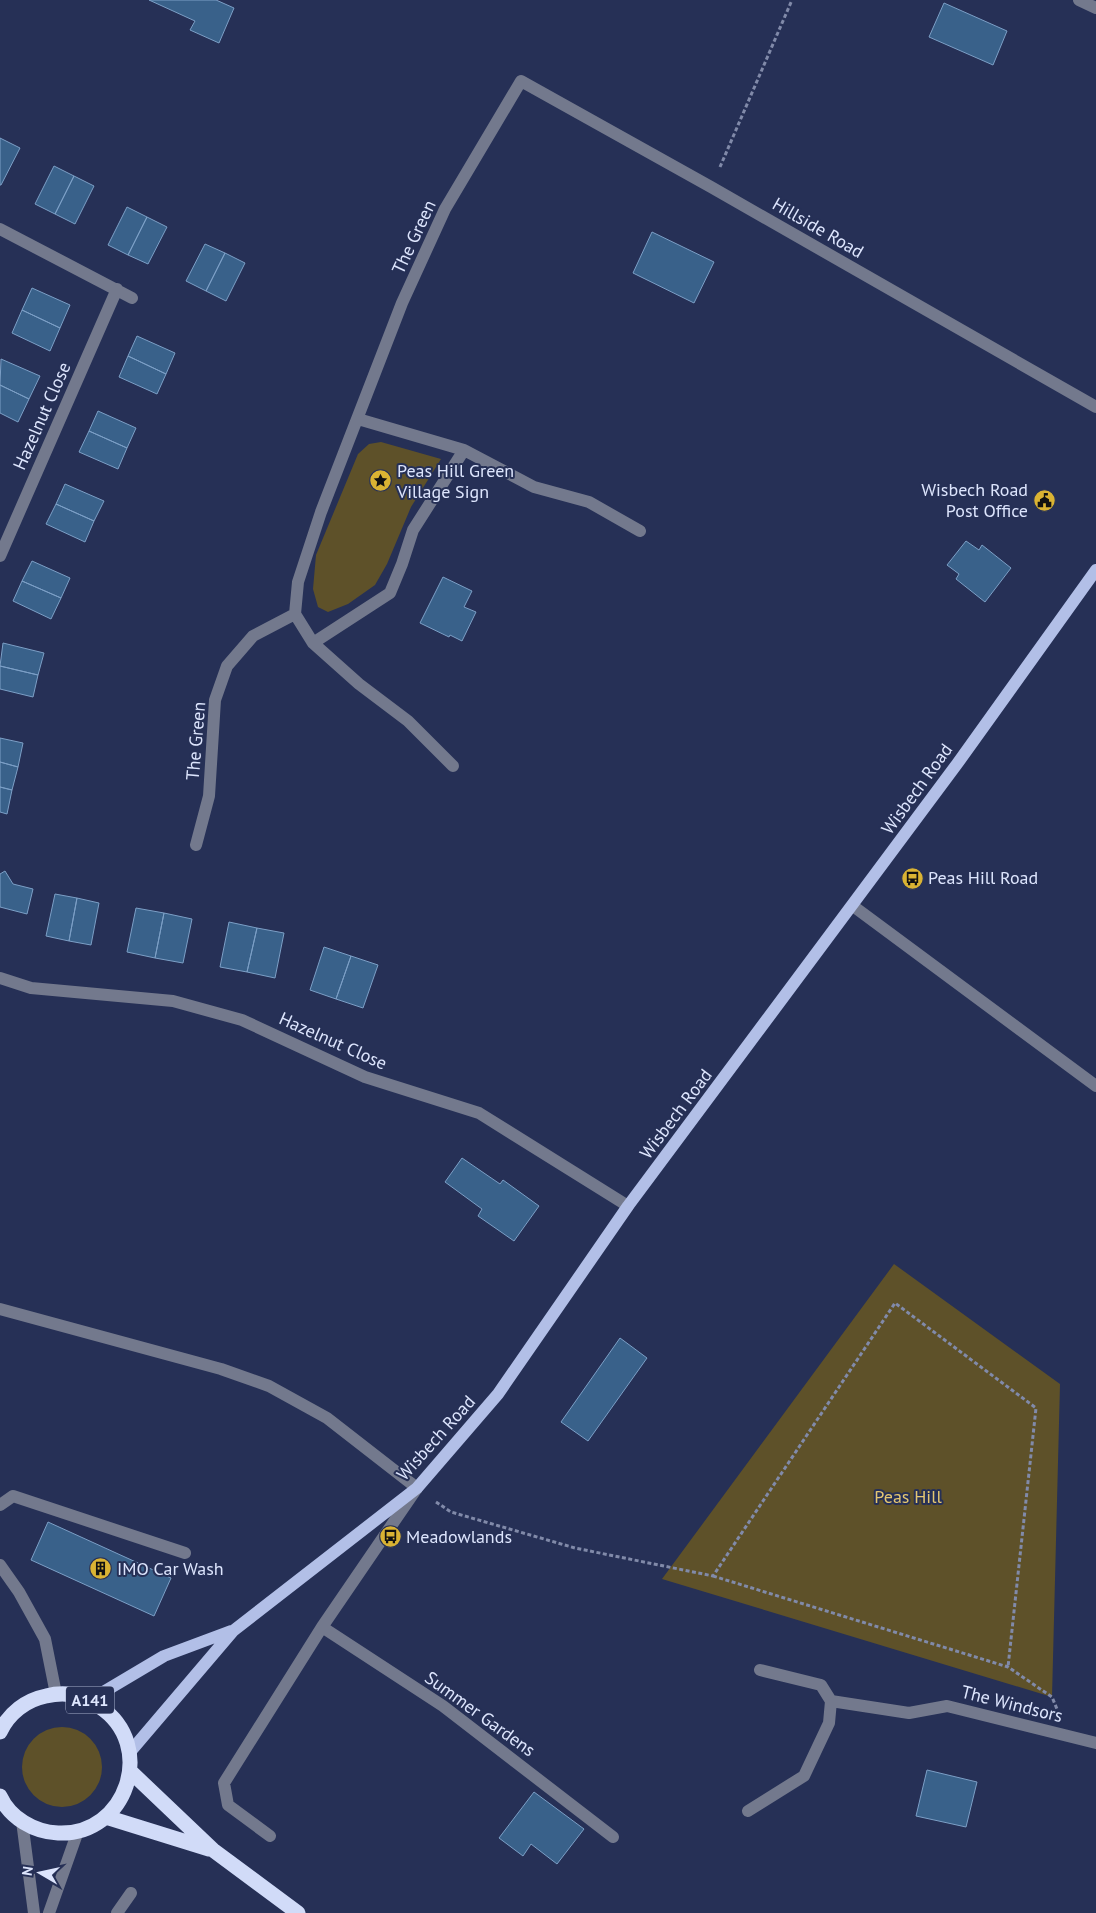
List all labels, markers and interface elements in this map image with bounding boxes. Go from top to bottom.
street label: Hillside Road [769,192,868,263]
street label: The Green [386,196,441,277]
street label: Hazelnut Close [8,358,76,473]
place label: Peas Hill Green Village Sign [396,459,514,503]
place icon: Peas Hill Green Village Sign [369,469,393,493]
place label: Wisbech Road Post Office [921,478,1028,522]
public building icon: Wisbech Road Post Office [1032,488,1056,512]
street label: The Green [181,701,210,781]
street label: Wisbech Road [876,739,957,839]
bus stop icon: Peas Hill Road [900,866,924,890]
place label: Peas Hill Road [928,866,1038,889]
street label: Hazelnut Close [276,1007,391,1075]
street label: Wisbech Road [634,1064,717,1163]
street label: Wisbech Road [391,1390,480,1485]
park label: Peas Hill [874,1485,942,1508]
bus stop icon: Meadowlands [378,1525,402,1549]
place label: Meadowlands [406,1525,512,1548]
building icon: IMO Car Wash [89,1557,113,1581]
place label: IMO Car Wash [117,1557,224,1580]
street label: Summer Gardens [421,1666,540,1761]
street label: The Windsors [959,1680,1065,1727]
road number: A141 [66,1686,114,1714]
north arrow [15,1848,65,1898]
text: N [18,1865,37,1877]

